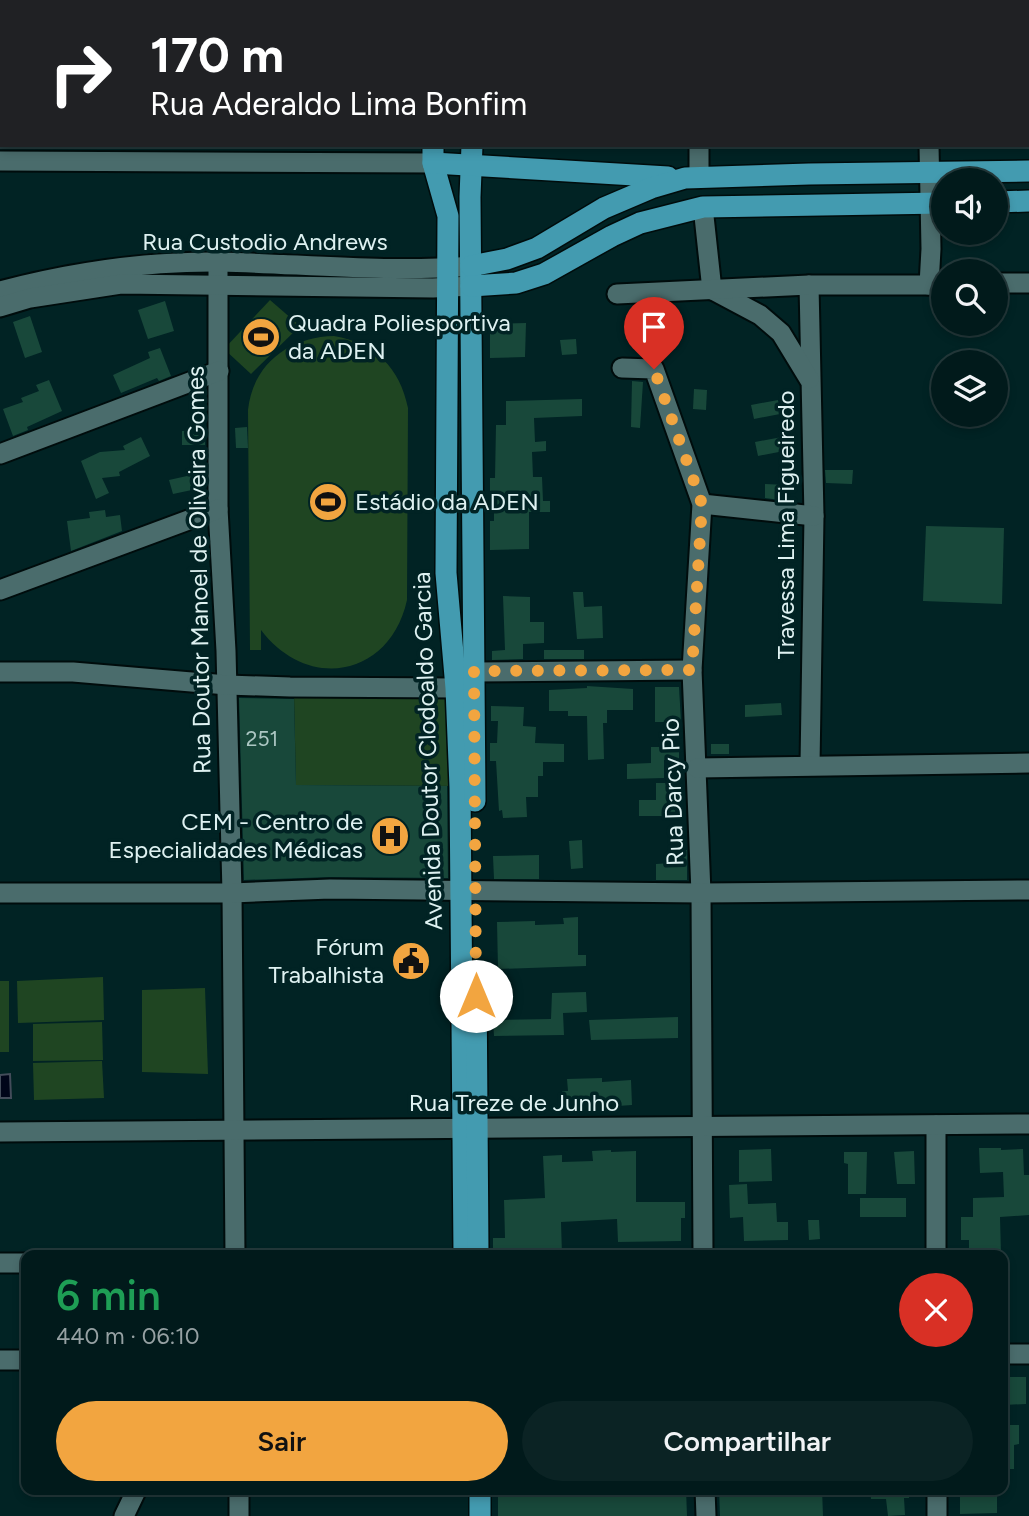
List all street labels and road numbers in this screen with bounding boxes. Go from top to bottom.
street label: Rua Custodio Andrews [142,227,388,256]
street label: Rua Doutor Manoel de Oliveira Gomes [180,366,217,774]
street label: Travessa Lima Figueiredo [771,391,800,659]
street label: Avenida Doutor Clodoaldo Garcia [407,571,448,931]
street label: Rua Darcy Pio [655,718,690,867]
street label: Rua Treze de Junho [409,1088,619,1117]

